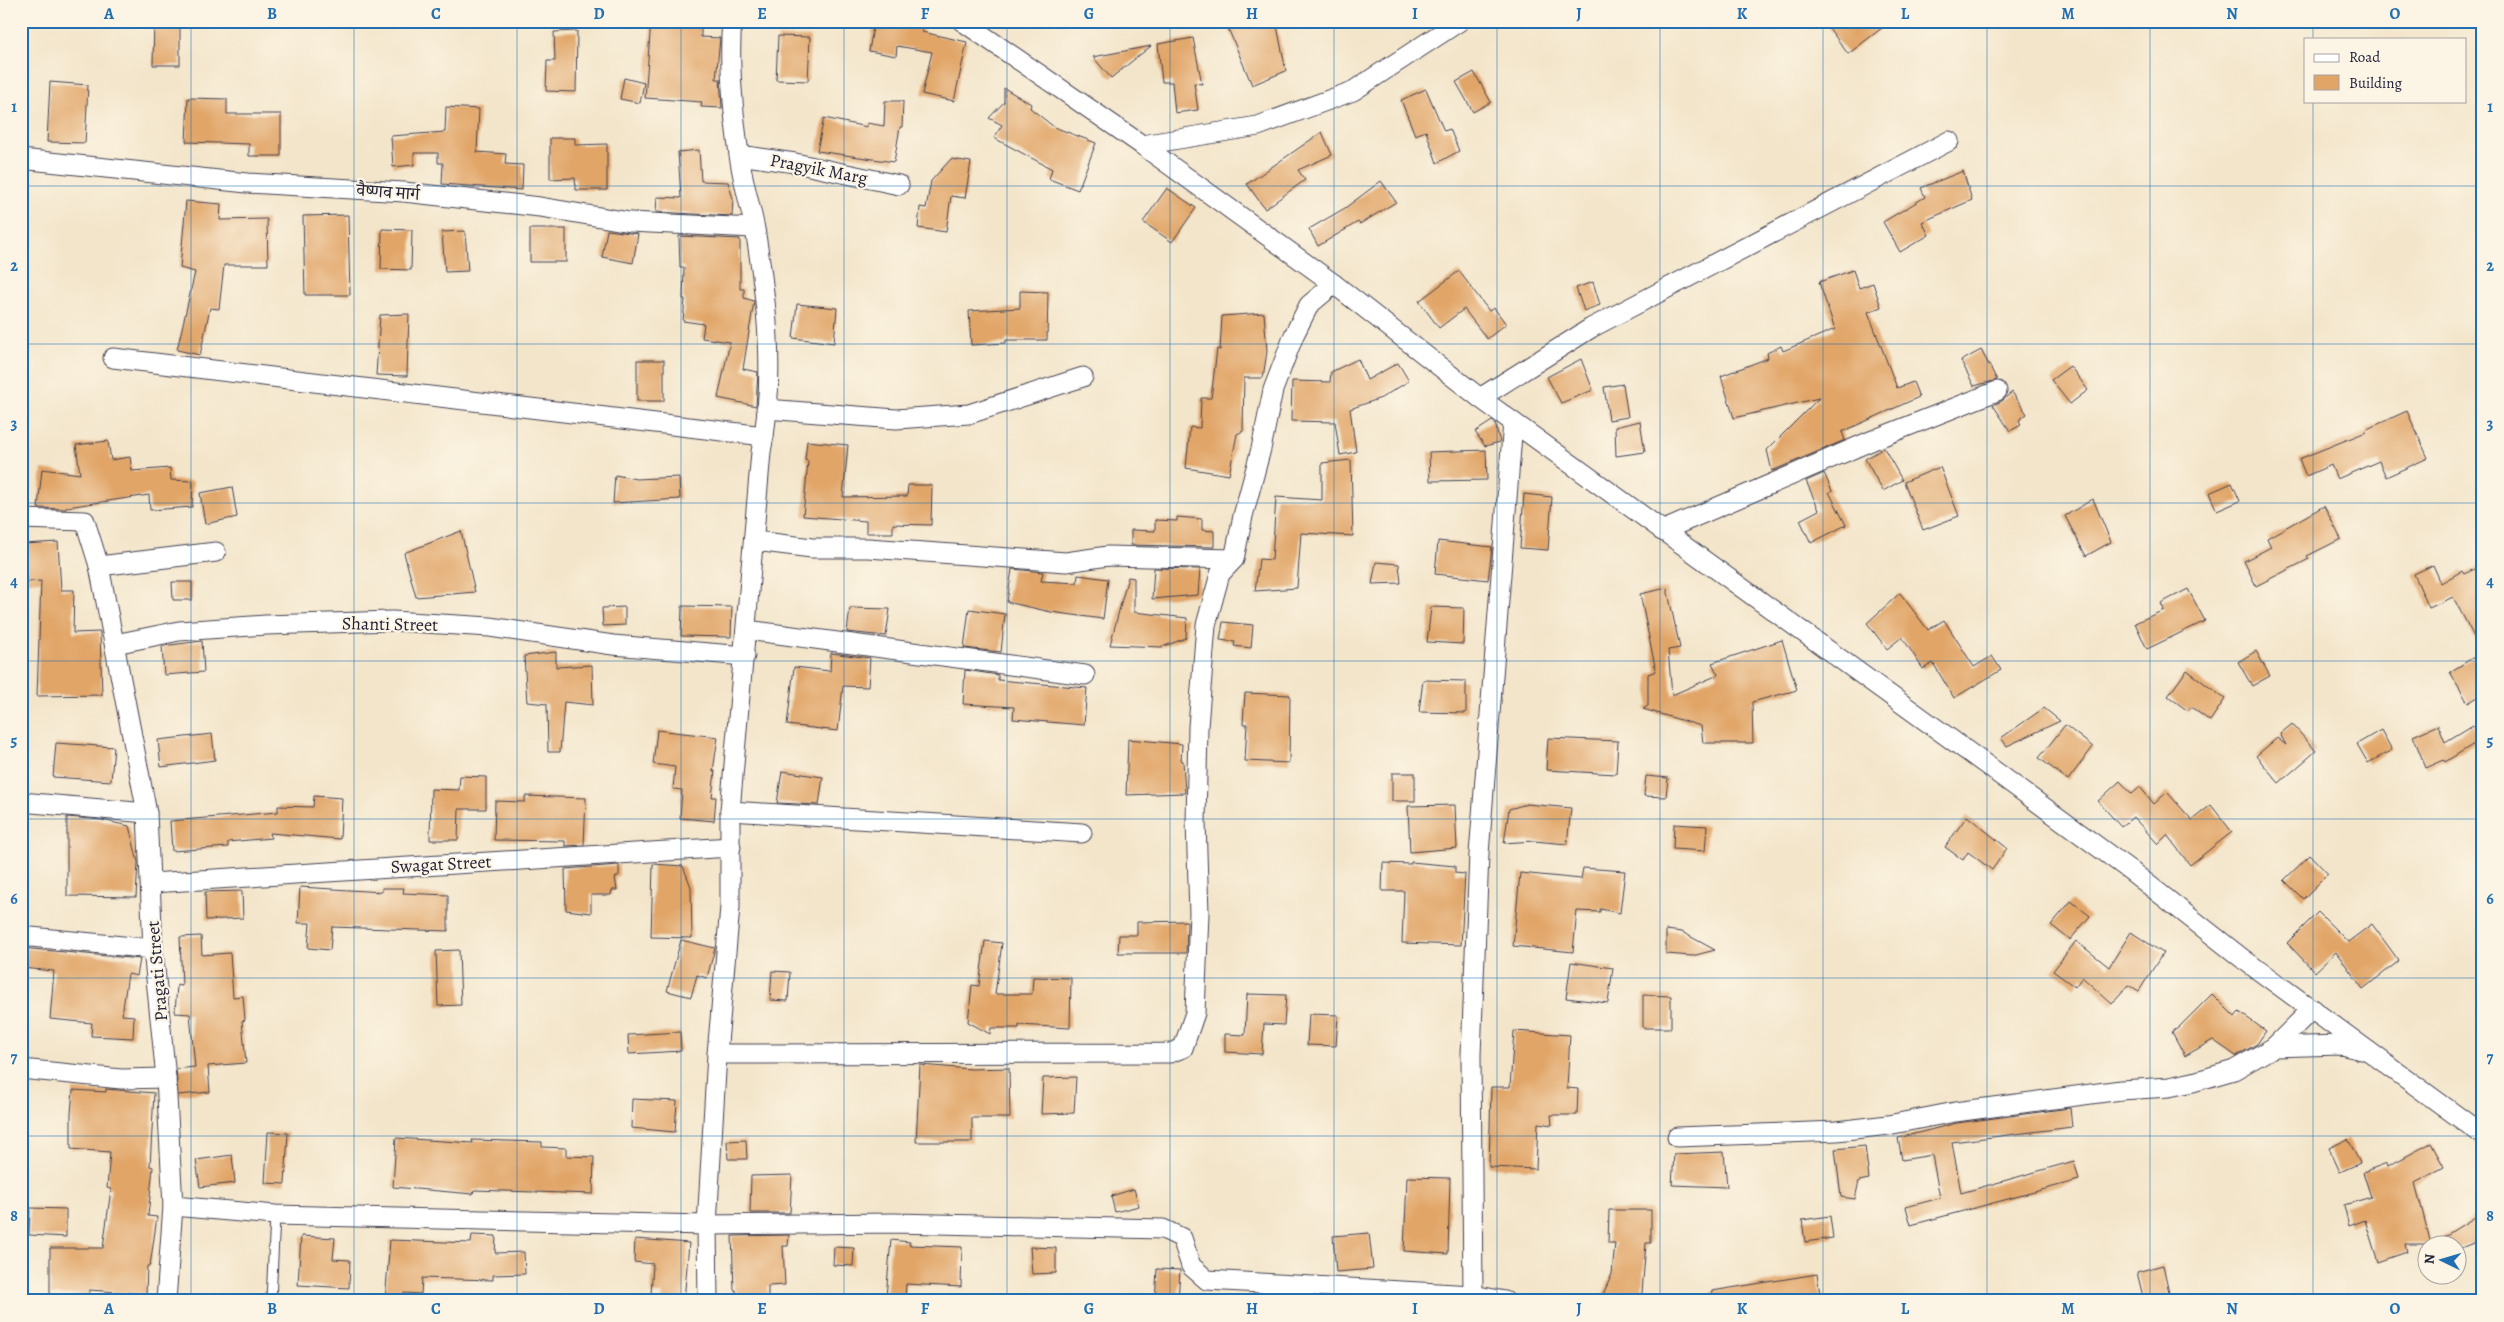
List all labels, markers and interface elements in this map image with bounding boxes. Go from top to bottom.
text: A [103,3,115,25]
text: B [267,3,277,25]
text: C [431,3,441,25]
text: D [593,3,605,25]
text: E [757,3,767,25]
text: F [921,3,930,25]
text: G [1084,3,1094,25]
text: H [1246,3,1258,25]
text: I [1412,3,1418,25]
text: J [1576,3,1582,25]
text: K [1737,3,1748,25]
text: L [1901,3,1910,25]
text: M [2061,3,2075,25]
text: N [2226,3,2238,25]
text: O [2390,3,2401,25]
legend [2304,38,2466,102]
text: Road [2349,47,2381,67]
text: Building [2349,73,2402,93]
text: 1 [11,96,17,118]
text: 1 [2487,96,2493,118]
street label: Pragyik Marg [768,148,870,190]
street label: वैष्णव मार्ग [355,178,422,206]
text: 2 [10,255,18,277]
text: 2 [2486,255,2494,277]
text: 3 [11,413,18,435]
text: 3 [2487,413,2494,435]
text: 4 [10,571,18,593]
text: 4 [2486,571,2494,593]
street label: Shanti Street [342,611,438,637]
text: 5 [11,730,18,752]
text: 5 [2487,730,2494,752]
street label: Swagat Street [390,849,492,879]
text: 6 [10,888,18,910]
text: 6 [2486,888,2494,910]
street label: Pragati Street [141,920,173,1022]
text: 7 [11,1047,18,1069]
text: 7 [2487,1047,2494,1069]
text: 8 [10,1205,18,1227]
text: 8 [2486,1205,2494,1227]
north arrow [2416,1234,2466,1284]
text: N [2420,1253,2439,1265]
text: A [103,1298,115,1320]
text: B [267,1298,277,1320]
text: C [431,1298,441,1320]
text: D [593,1298,605,1320]
text: E [757,1298,767,1320]
text: F [921,1298,930,1320]
text: G [1084,1298,1094,1320]
text: H [1246,1298,1258,1320]
text: I [1412,1298,1418,1320]
text: J [1576,1298,1582,1320]
text: K [1737,1298,1748,1320]
text: L [1901,1298,1910,1320]
text: M [2061,1298,2075,1320]
text: N [2226,1298,2238,1320]
text: O [2390,1298,2401,1320]

